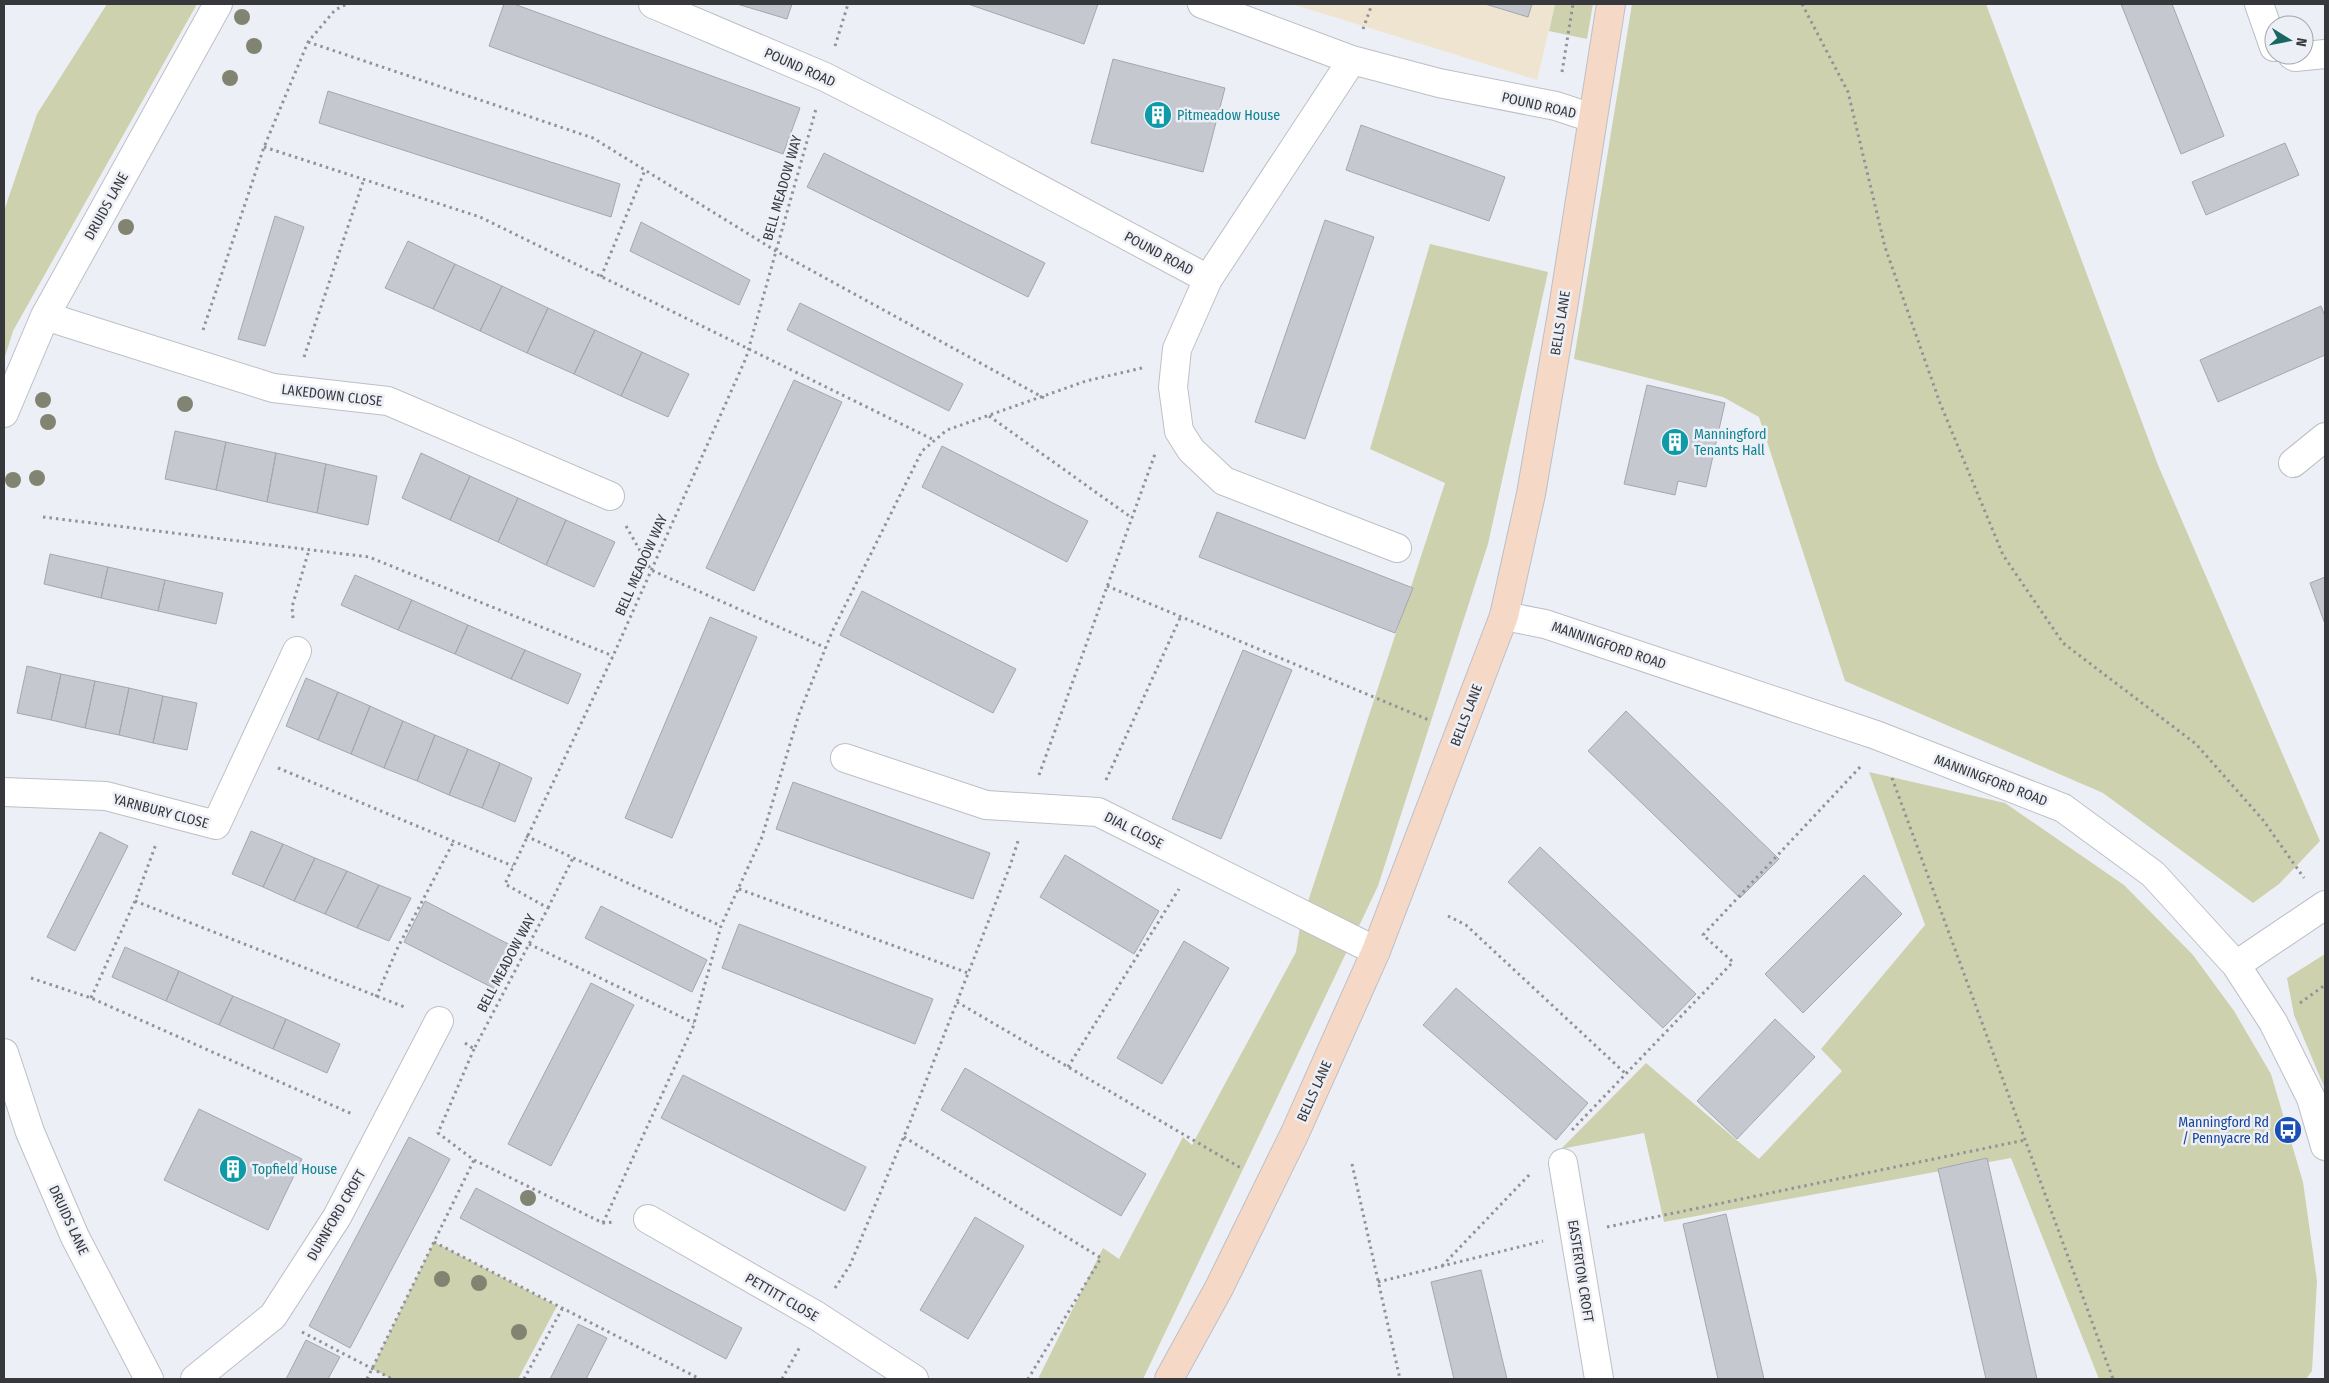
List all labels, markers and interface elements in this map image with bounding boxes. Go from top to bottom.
north arrow [2264,15,2314,65]
text: N [2292,37,2310,48]
street label: POUND ROAD [762,44,838,91]
street label: POUND ROAD [1500,89,1578,122]
building icon: Pitmeadow House [1143,100,1173,130]
place label: Pitmeadow House [1177,107,1280,124]
street label: BELL MEADOW WAY [759,134,806,243]
street label: DRUIDS LANE [81,169,132,243]
street label: POUND ROAD [1121,228,1196,279]
street label: BELLS LANE [1547,289,1574,357]
street label: LAKEDOWN CLOSE [280,381,384,410]
place label: Manningford Tenants Hall [1694,426,1767,459]
building icon: Manningford Tenants Hall [1660,427,1690,457]
street label: BELL MEADOW WAY [612,512,671,618]
street label: MANNINGFORD ROAD [1549,618,1668,673]
street label: BELLS LANE [1447,681,1486,749]
street label: MANNINGFORD ROAD [1932,751,2050,810]
street label: YARNBURY CLOSE [111,791,211,833]
street label: DIAL CLOSE [1102,808,1166,853]
street label: BELL MEADOW WAY [473,911,539,1015]
street label: BELLS LANE [1293,1058,1336,1124]
place label: Manningford Rd / Pennyacre Rd [2178,1114,2269,1147]
bus stop icon: Manningford Rd / Pennyacre Rd [2273,1115,2303,1145]
building icon: Topfield House [218,1154,248,1184]
place label: Topfield House [252,1161,337,1178]
street label: DURNFORD CROFT [304,1166,370,1264]
street label: DRUIDS LANE [45,1183,92,1258]
street label: EASTERTON CROFT [1564,1219,1597,1324]
street label: PETTITT CLOSE [742,1270,822,1325]

